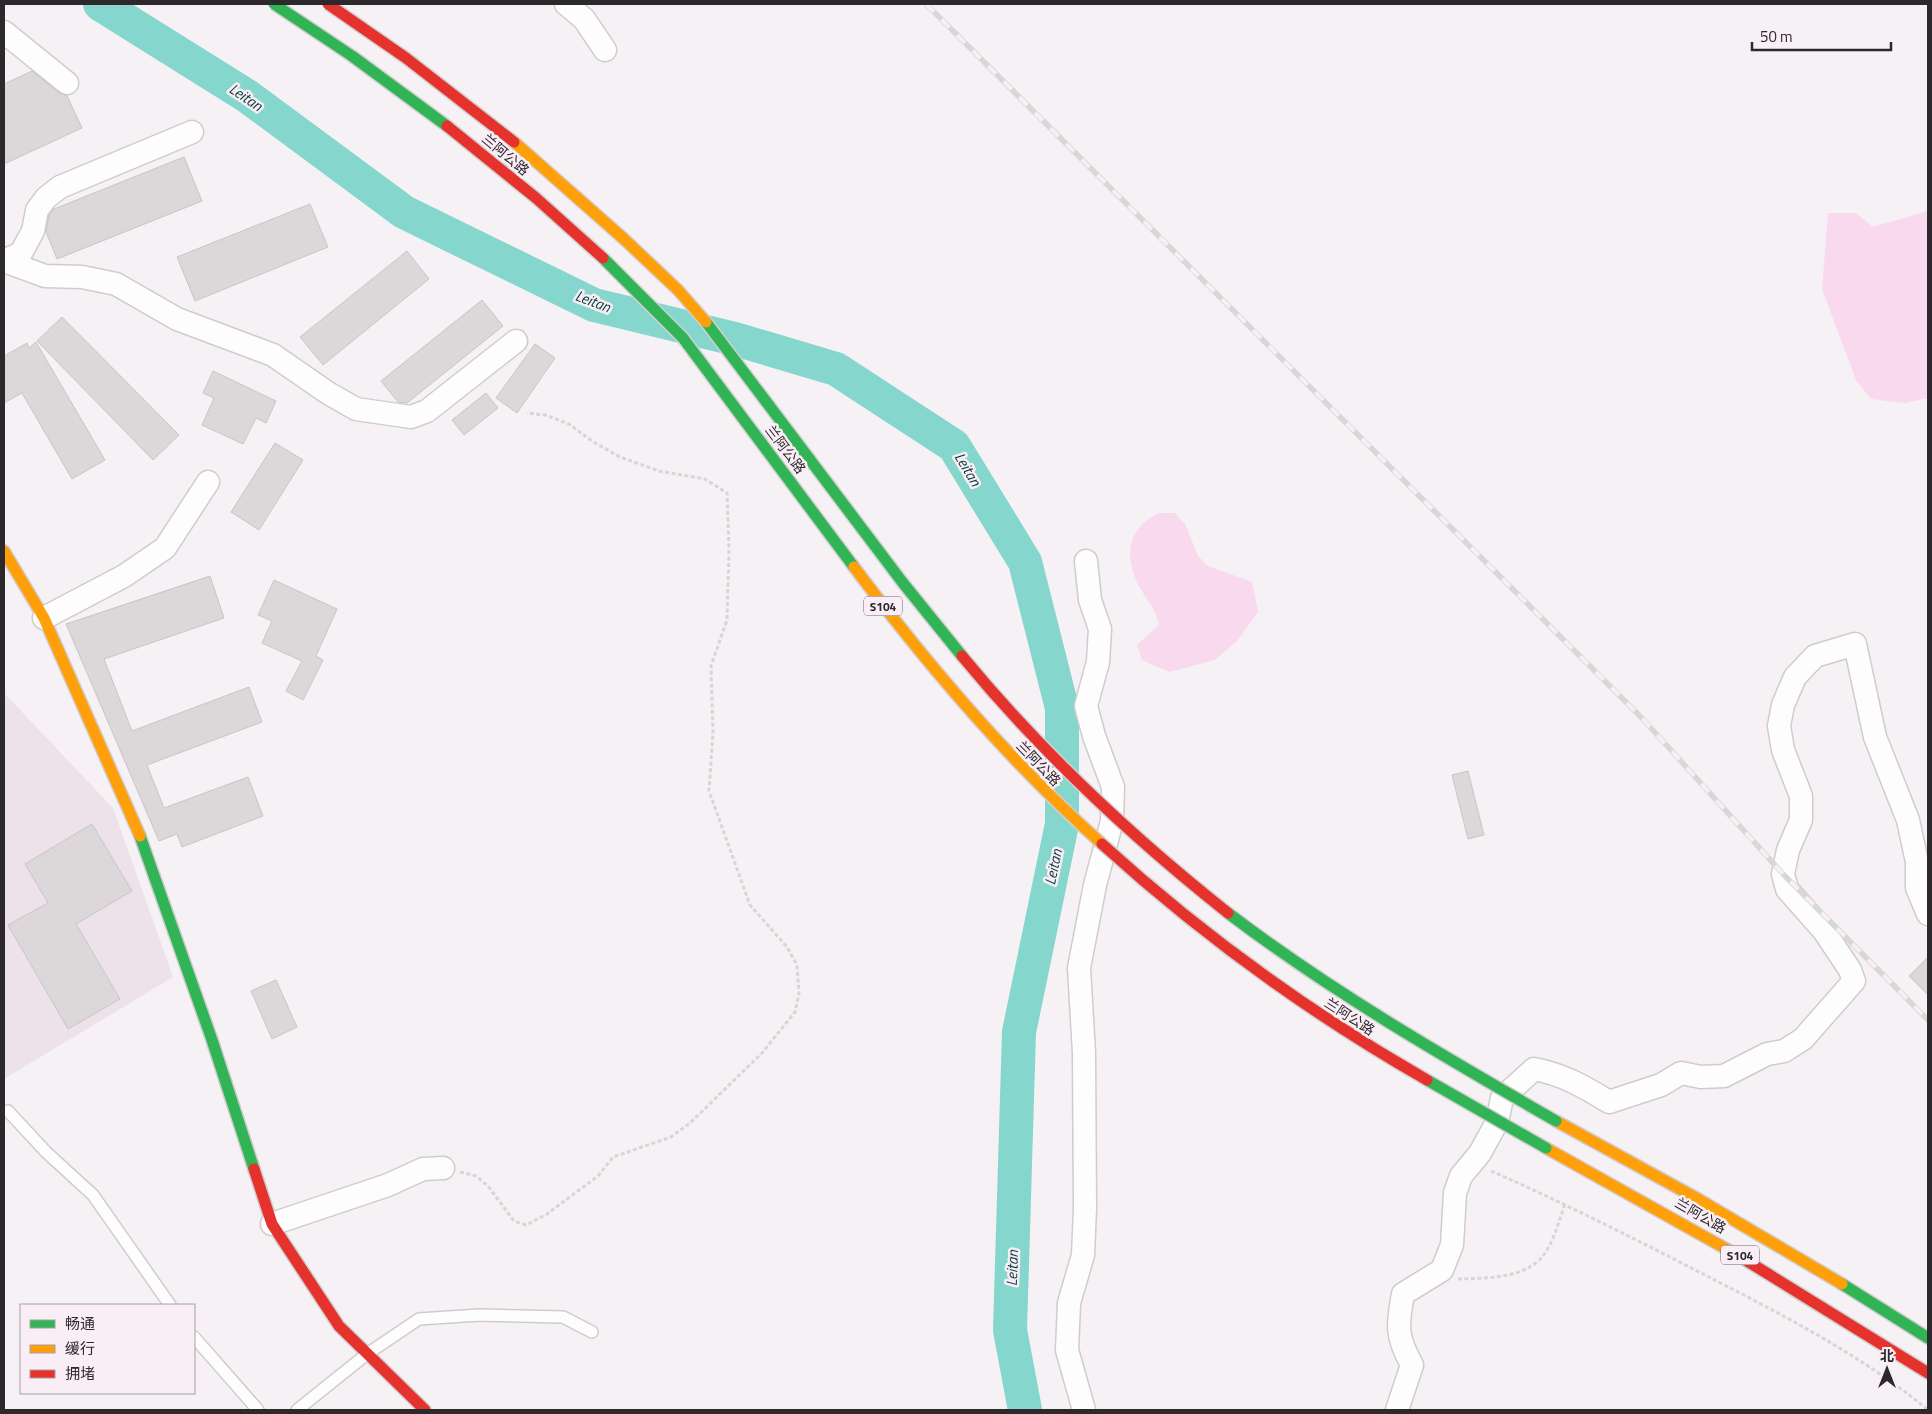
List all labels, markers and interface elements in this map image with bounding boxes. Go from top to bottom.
scale bar [1752,20,1891,52]
text: 50 m [1760,25,1793,48]
water label: Leitan [225,77,268,117]
street label: 兰阿公路 [478,128,534,180]
water label: Leitan [572,284,614,318]
street label: 兰阿公路 [761,420,811,478]
water label: Leitan [949,448,987,491]
road number: S104 [864,596,902,616]
street label: 兰阿公路 [1012,736,1066,790]
water label: Leitan [1038,846,1068,887]
street label: 兰阿公路 [1321,992,1379,1040]
street label: 兰阿公路 [1672,1192,1730,1238]
road number: S104 [1721,1246,1759,1264]
water label: Leitan [1000,1249,1024,1286]
legend [20,1304,195,1394]
text: 畅通 [65,1312,95,1335]
text: 缓行 [65,1337,95,1360]
north arrow [1862,1344,1912,1394]
text: 北 [1880,1345,1894,1366]
text: 拥堵 [65,1362,95,1385]

